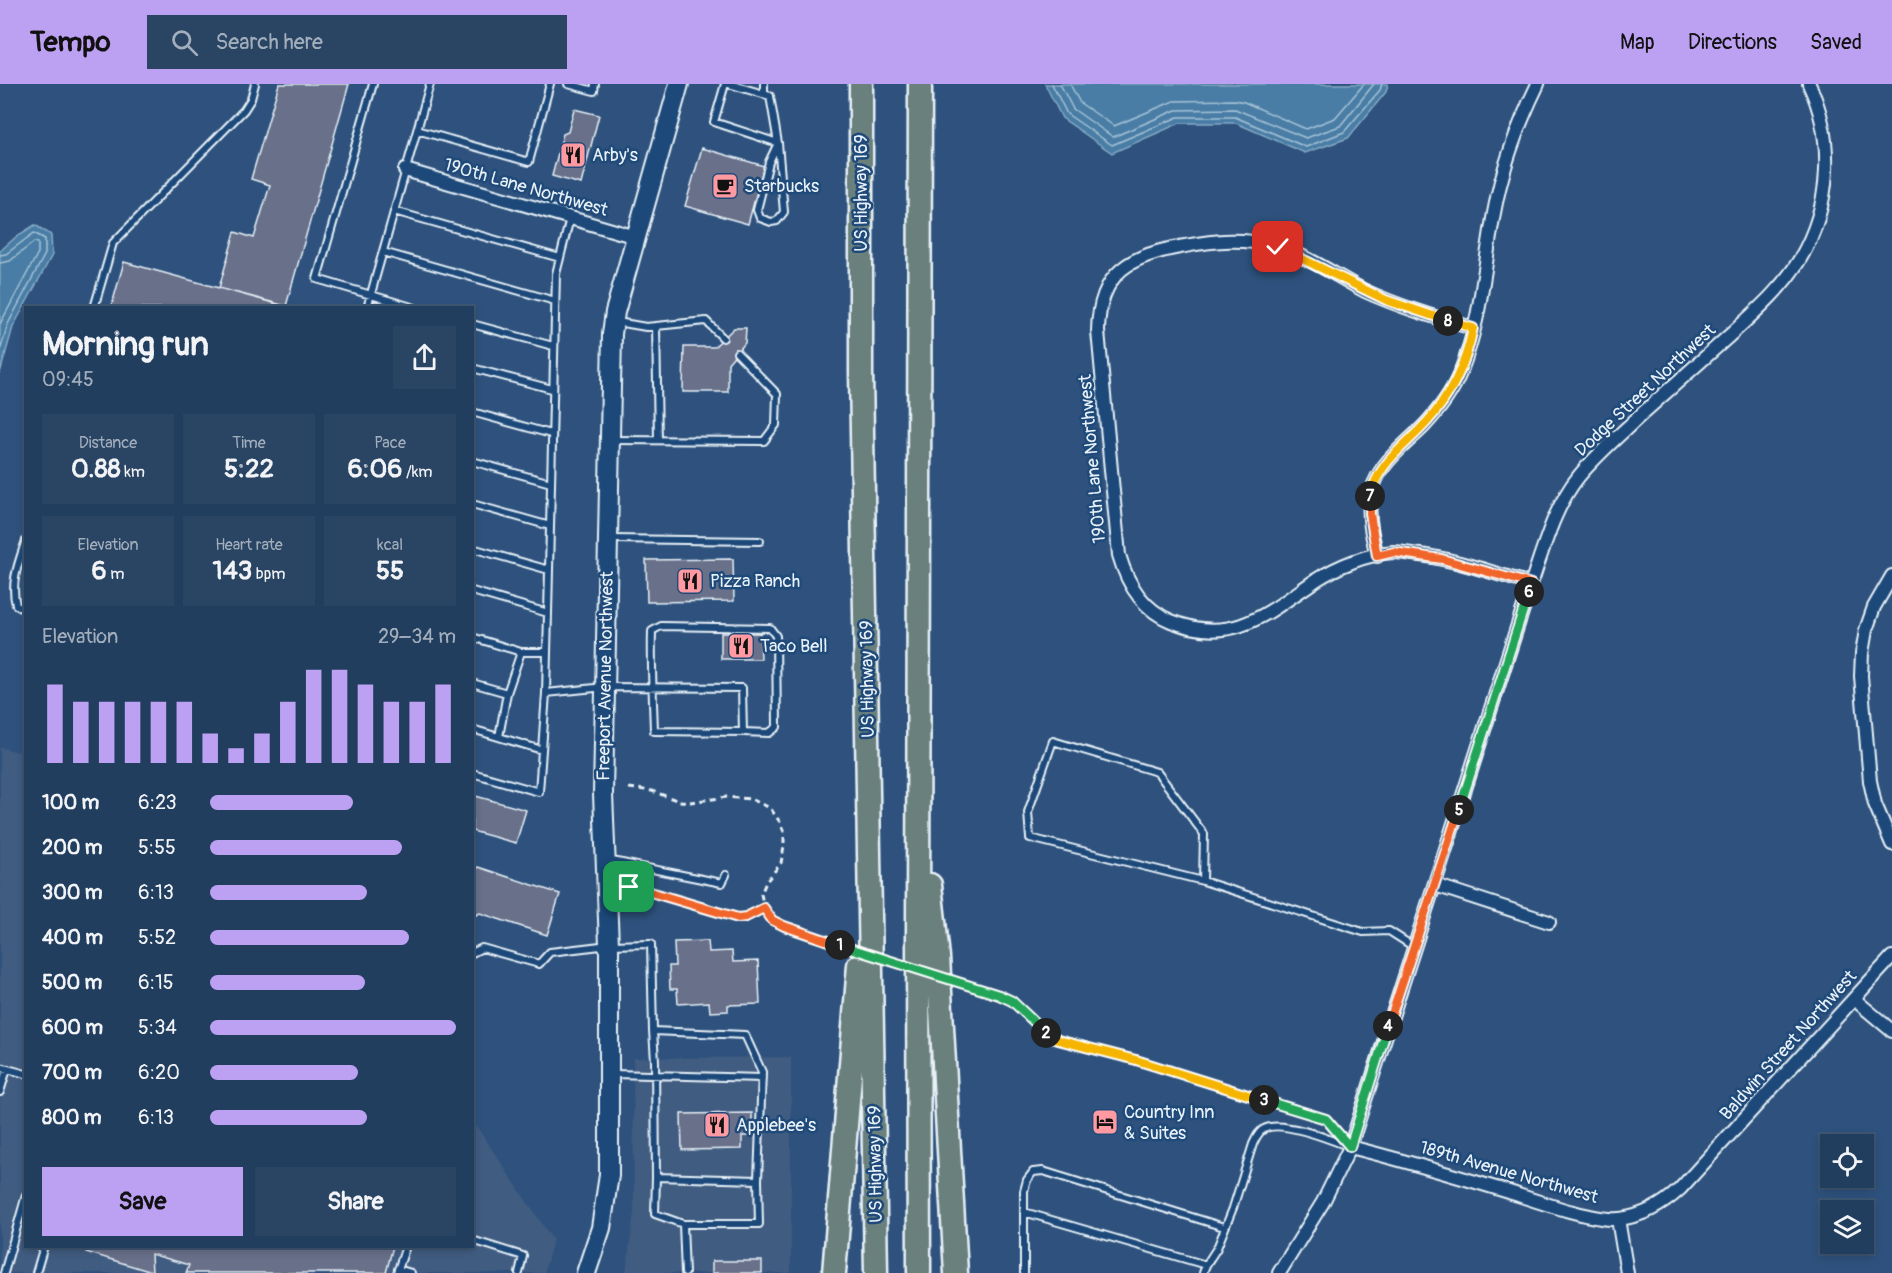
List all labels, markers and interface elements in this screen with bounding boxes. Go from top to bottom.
search box [147,15,567,69]
text: Tempo [30,25,111,60]
icon: search [168,26,201,59]
text: Search here [216,28,323,56]
text: Map [1620,29,1655,56]
text: Directions [1688,29,1777,56]
text: Saved [1810,29,1862,56]
street label: US Highway 169 [850,134,873,252]
restaurant icon: Arby's [558,140,588,170]
place label: Arby's [592,144,638,167]
street label: 190th Lane Northwest [441,153,611,222]
cafe icon: Starbucks [710,171,740,201]
place label: Starbucks [744,175,819,198]
pin [1252,221,1303,272]
icon: check [1261,230,1294,263]
pin: 8 [1433,306,1463,336]
text: 8 [1444,311,1452,331]
street label: Dodge Street Northwest [1570,319,1721,462]
text: Morning run [42,324,209,365]
button: share [393,326,456,389]
text: 09:45 [42,367,94,392]
street label: 190th Lane Northwest [1074,373,1111,544]
text: Distance [79,433,137,453]
text: Time [232,433,266,453]
text: Pace [374,433,406,453]
text: 0.88 [71,453,121,485]
text: 5:22 [224,453,274,485]
text: 6:06 [347,453,402,485]
text: km [121,462,145,482]
text: /km [402,462,433,482]
pin: 7 [1355,481,1385,511]
text: 7 [1366,486,1374,506]
text: Elevation [78,535,138,555]
text: Heart rate [215,535,283,555]
text: kcal [377,535,403,555]
text: 6 [92,555,107,587]
text: 143 [213,555,252,587]
text: 55 [376,555,404,587]
text: m [107,564,124,584]
text: bpm [252,564,285,584]
restaurant icon: Pizza Ranch [675,566,705,596]
street label: Freeport Avenue Northwest [592,570,619,781]
place label: Pizza Ranch [710,570,800,593]
pin: 6 [1514,577,1544,607]
text: 6 [1524,582,1534,602]
street label: US Highway 169 [855,620,880,738]
text: Elevation [42,624,118,649]
text: 29–34 m [378,624,456,649]
restaurant icon: Taco Bell [726,631,756,661]
place label: Taco Bell [760,635,828,658]
text: 100 m [42,790,99,815]
text: 6:23 [138,790,177,815]
pin: 5 [1444,795,1474,825]
text: 5 [1455,800,1463,820]
text: 200 m [42,835,103,860]
text: 5:55 [138,835,176,860]
pin [603,861,654,912]
icon: arrive [612,870,645,903]
text: 300 m [42,880,103,905]
text: 6:13 [138,880,174,905]
text: 400 m [42,925,103,950]
text: 5:52 [138,925,176,950]
pin: 1 [825,930,855,960]
text: 1 [837,935,843,955]
street label: Baldwin Street Northwest [1715,965,1862,1125]
text: 500 m [42,970,102,995]
text: 6:15 [138,970,174,995]
pin: 4 [1373,1011,1403,1041]
text: 600 m [42,1015,103,1040]
text: 5:34 [138,1015,177,1040]
text: 4 [1383,1016,1393,1036]
pin: 2 [1031,1018,1061,1048]
text: 2 [1042,1023,1050,1043]
text: 700 m [42,1060,102,1085]
text: 6:20 [138,1060,180,1085]
pin: 3 [1249,1085,1279,1115]
text: 3 [1260,1090,1268,1110]
place label: Country Inn & Suites [1124,1101,1215,1145]
text: 800 m [42,1105,102,1130]
text: 6:13 [138,1105,174,1130]
street label: US Highway 169 [863,1105,888,1223]
hotel icon: Country Inn & Suites [1090,1107,1120,1137]
restaurant icon: Applebee's [702,1110,732,1140]
place label: Applebee's [736,1114,816,1137]
map controls [1820,1134,1874,1254]
button: locate [1820,1134,1874,1188]
street label: 189th Avenue Northwest [1417,1136,1601,1209]
button: Save [42,1167,243,1236]
button: Share [255,1167,456,1236]
button: layers [1820,1200,1874,1254]

